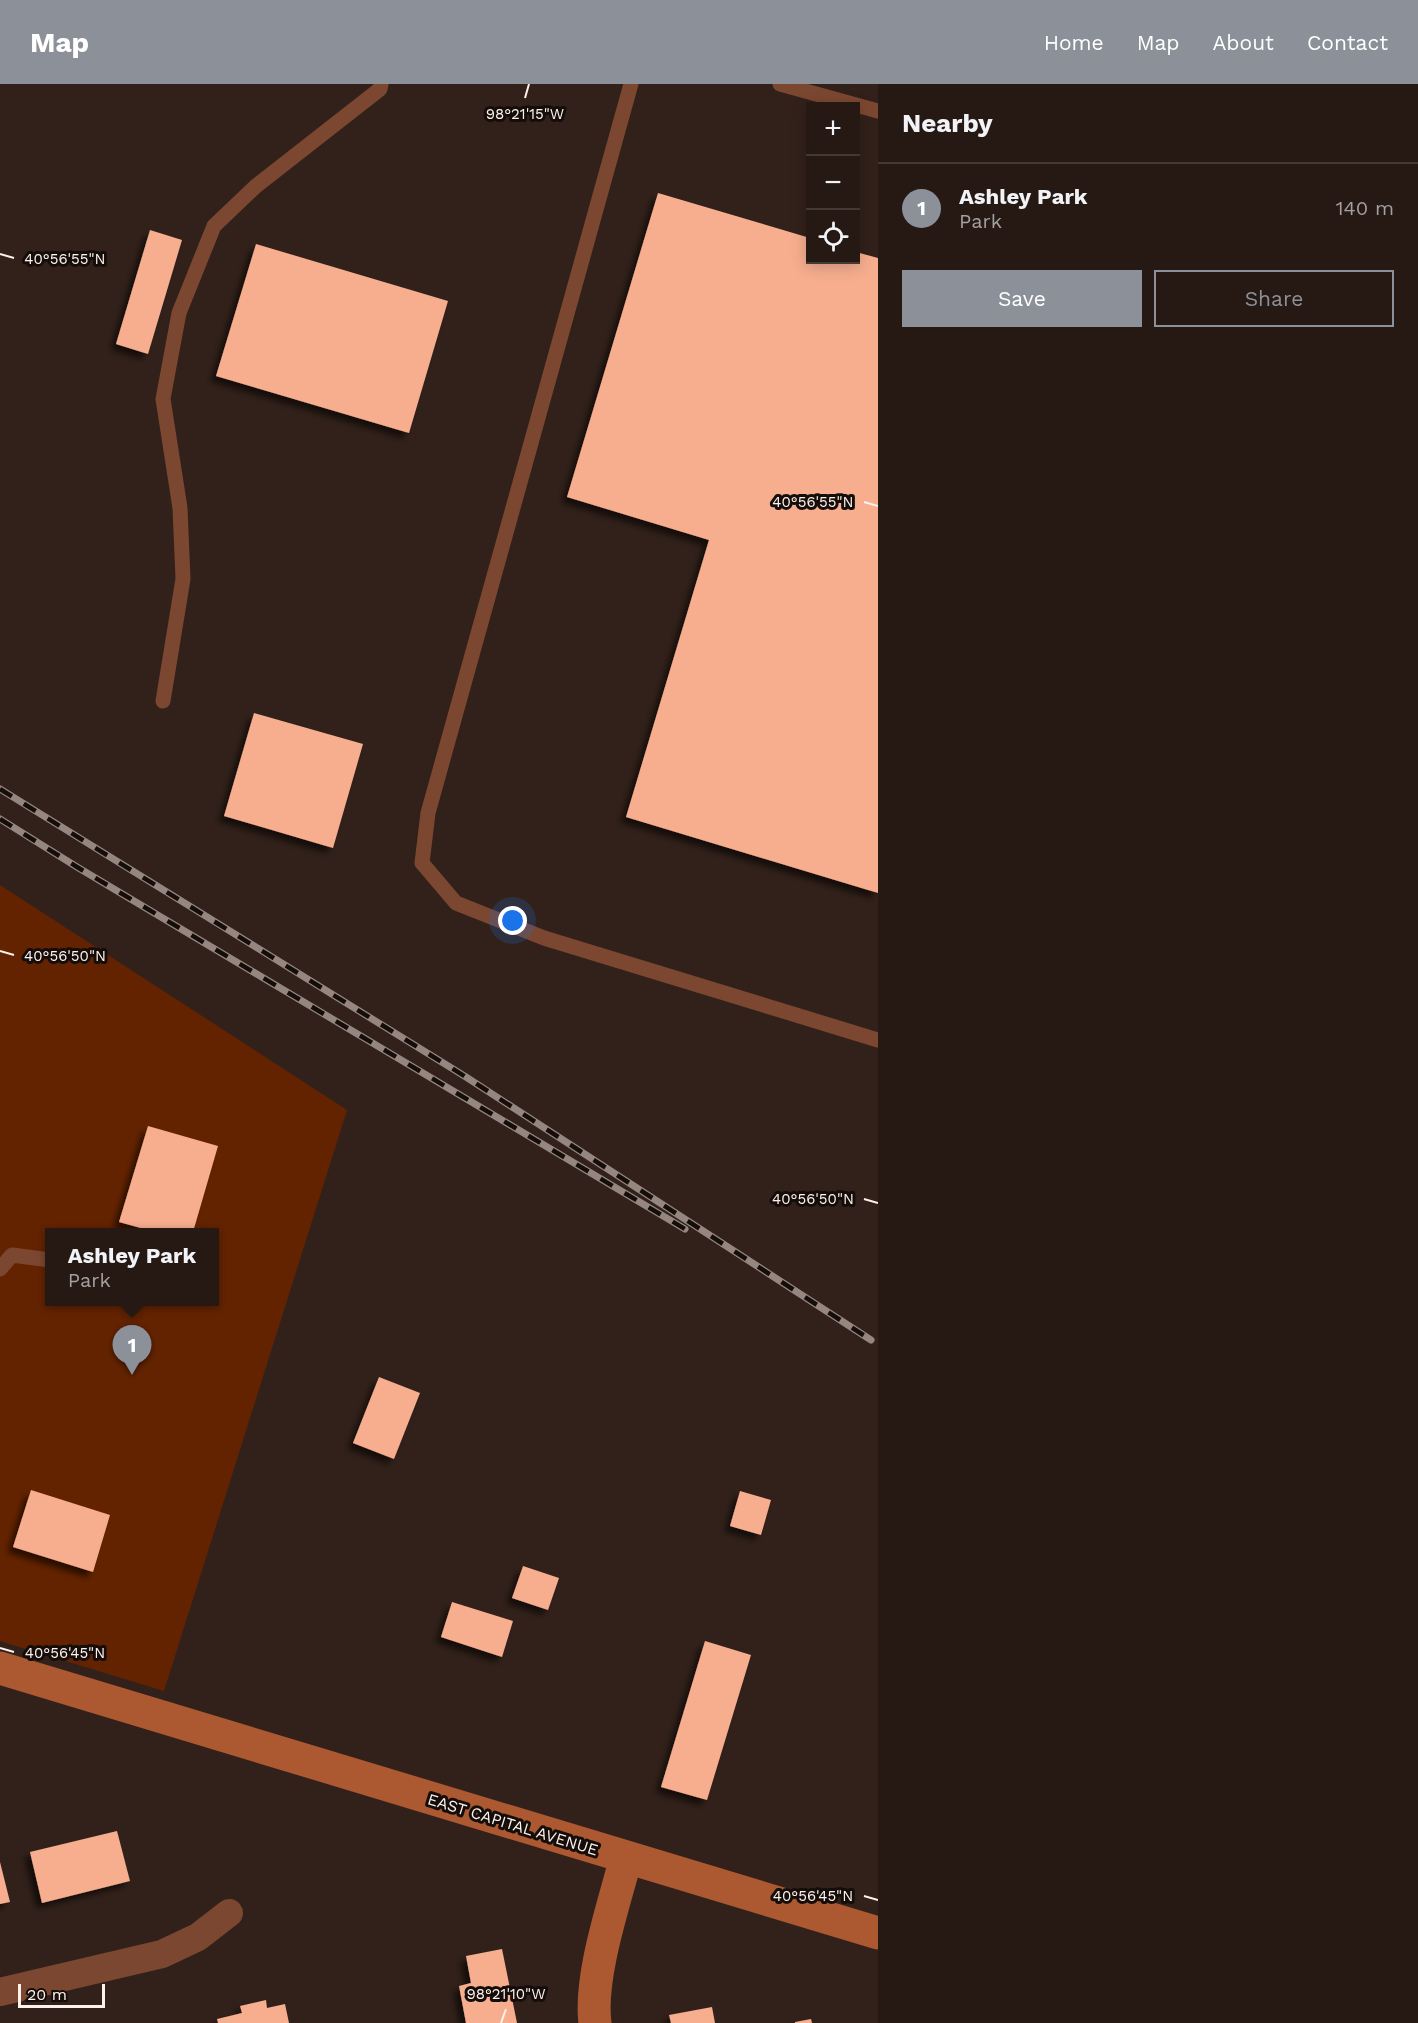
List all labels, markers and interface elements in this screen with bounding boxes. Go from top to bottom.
text: Map [30,26,89,59]
text: Home [1044,30,1104,55]
text: Map [1137,30,1180,55]
text: About [1213,30,1274,55]
text: Contact [1307,30,1388,55]
map controls [806,102,860,264]
button: + [806,102,860,156]
text: 98°21'15"W [486,105,564,123]
text: Nearby [902,108,993,138]
button: − [806,156,860,210]
text: Ashley Park [959,184,1088,209]
text: 1 [917,196,926,220]
text: 140 m [1336,196,1394,220]
text: Park [959,209,1002,233]
button: locate [806,210,860,264]
text: 40°56'55"N [24,250,106,268]
button: Save [902,270,1142,327]
button: Share [1154,270,1394,327]
text: 40°56'55"N [772,493,854,511]
your location [498,906,527,935]
text: 40°56'50"N [24,947,106,965]
text: 40°56'50"N [772,1190,854,1208]
popup [45,1228,219,1306]
text: Ashley Park [68,1243,196,1268]
text: Park [68,1268,111,1292]
pin: 1 [112,1326,152,1375]
text: 40°56'45"N [25,1644,105,1662]
street label: EAST CAPITAL AVENUE [425,1789,600,1859]
text: 40°56'45"N [773,1887,853,1905]
scale bar [18,1981,105,2008]
text: 20 m [27,1985,67,2004]
text: 98°21'10"W [466,1985,546,2003]

